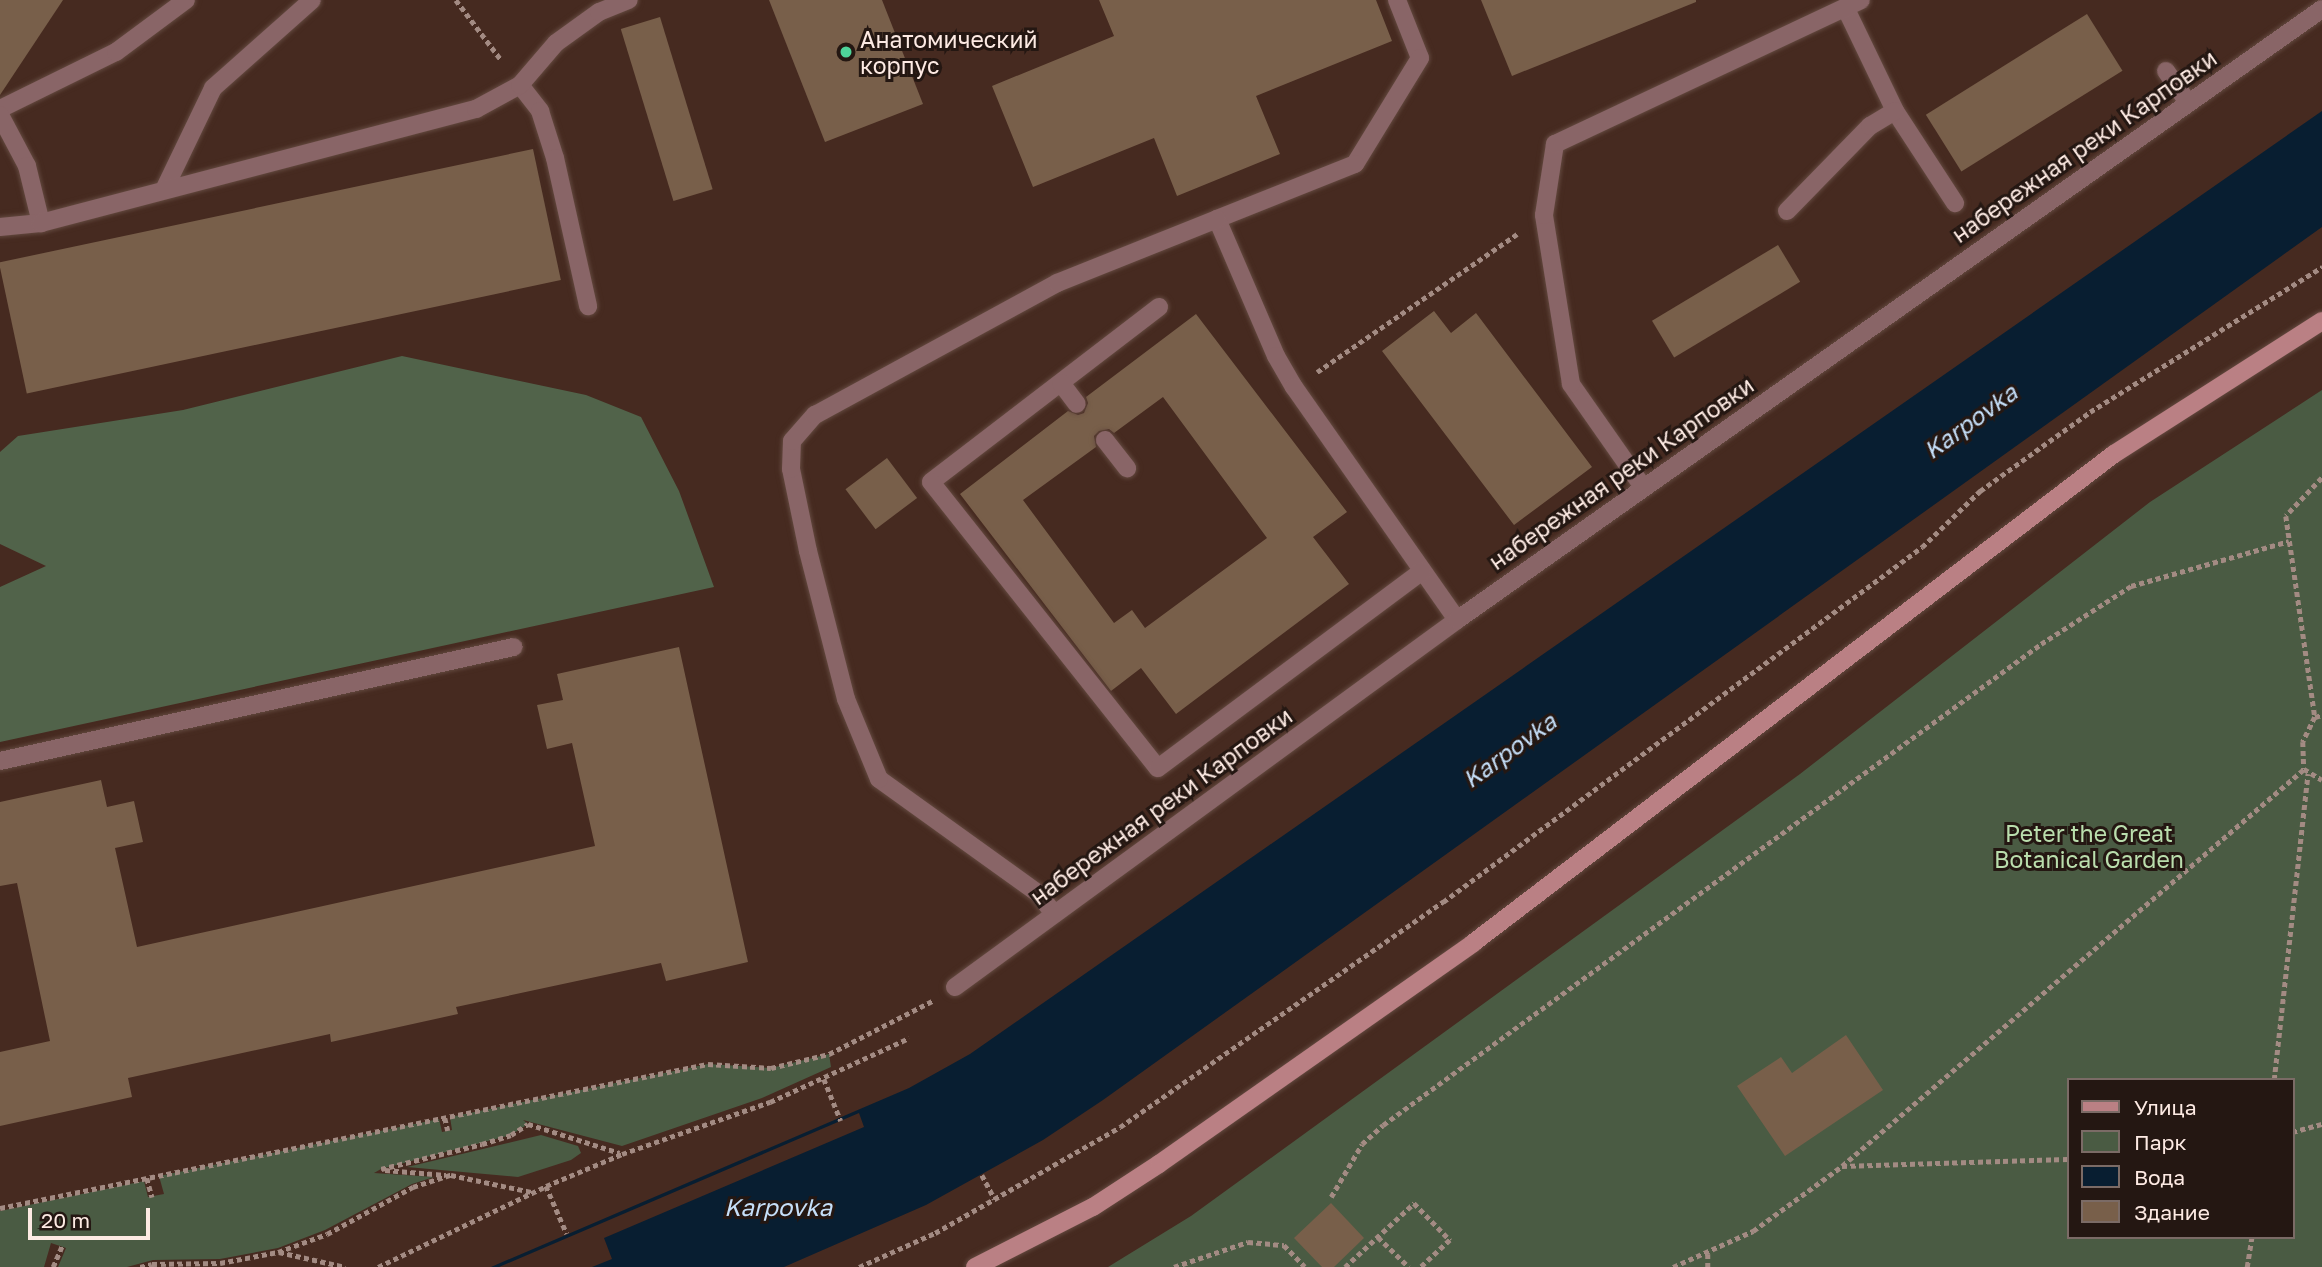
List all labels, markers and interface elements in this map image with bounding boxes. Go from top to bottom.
place label: Анатомический корпус [860,25,1038,79]
marker: Анатомический корпус [838,44,854,60]
street label: набережная реки Карповки [1946,44,2222,248]
street label: набережная реки Карповки [1483,371,1759,575]
water label: Karpovka [1918,378,2022,464]
street label: набережная реки Карповки [1025,702,1297,910]
water label: Karpovka [1457,707,1561,793]
park label: Peter the Great Botanical Garden [1994,819,2184,873]
legend [2066,1078,2294,1239]
text: Улица [2134,1094,2197,1120]
text: Парк [2134,1129,2187,1155]
text: Вода [2134,1164,2185,1190]
water label: Karpovka [724,1193,832,1221]
scale bar [32,1194,154,1238]
text: Здание [2134,1199,2210,1225]
text: 20 m [41,1207,90,1233]

